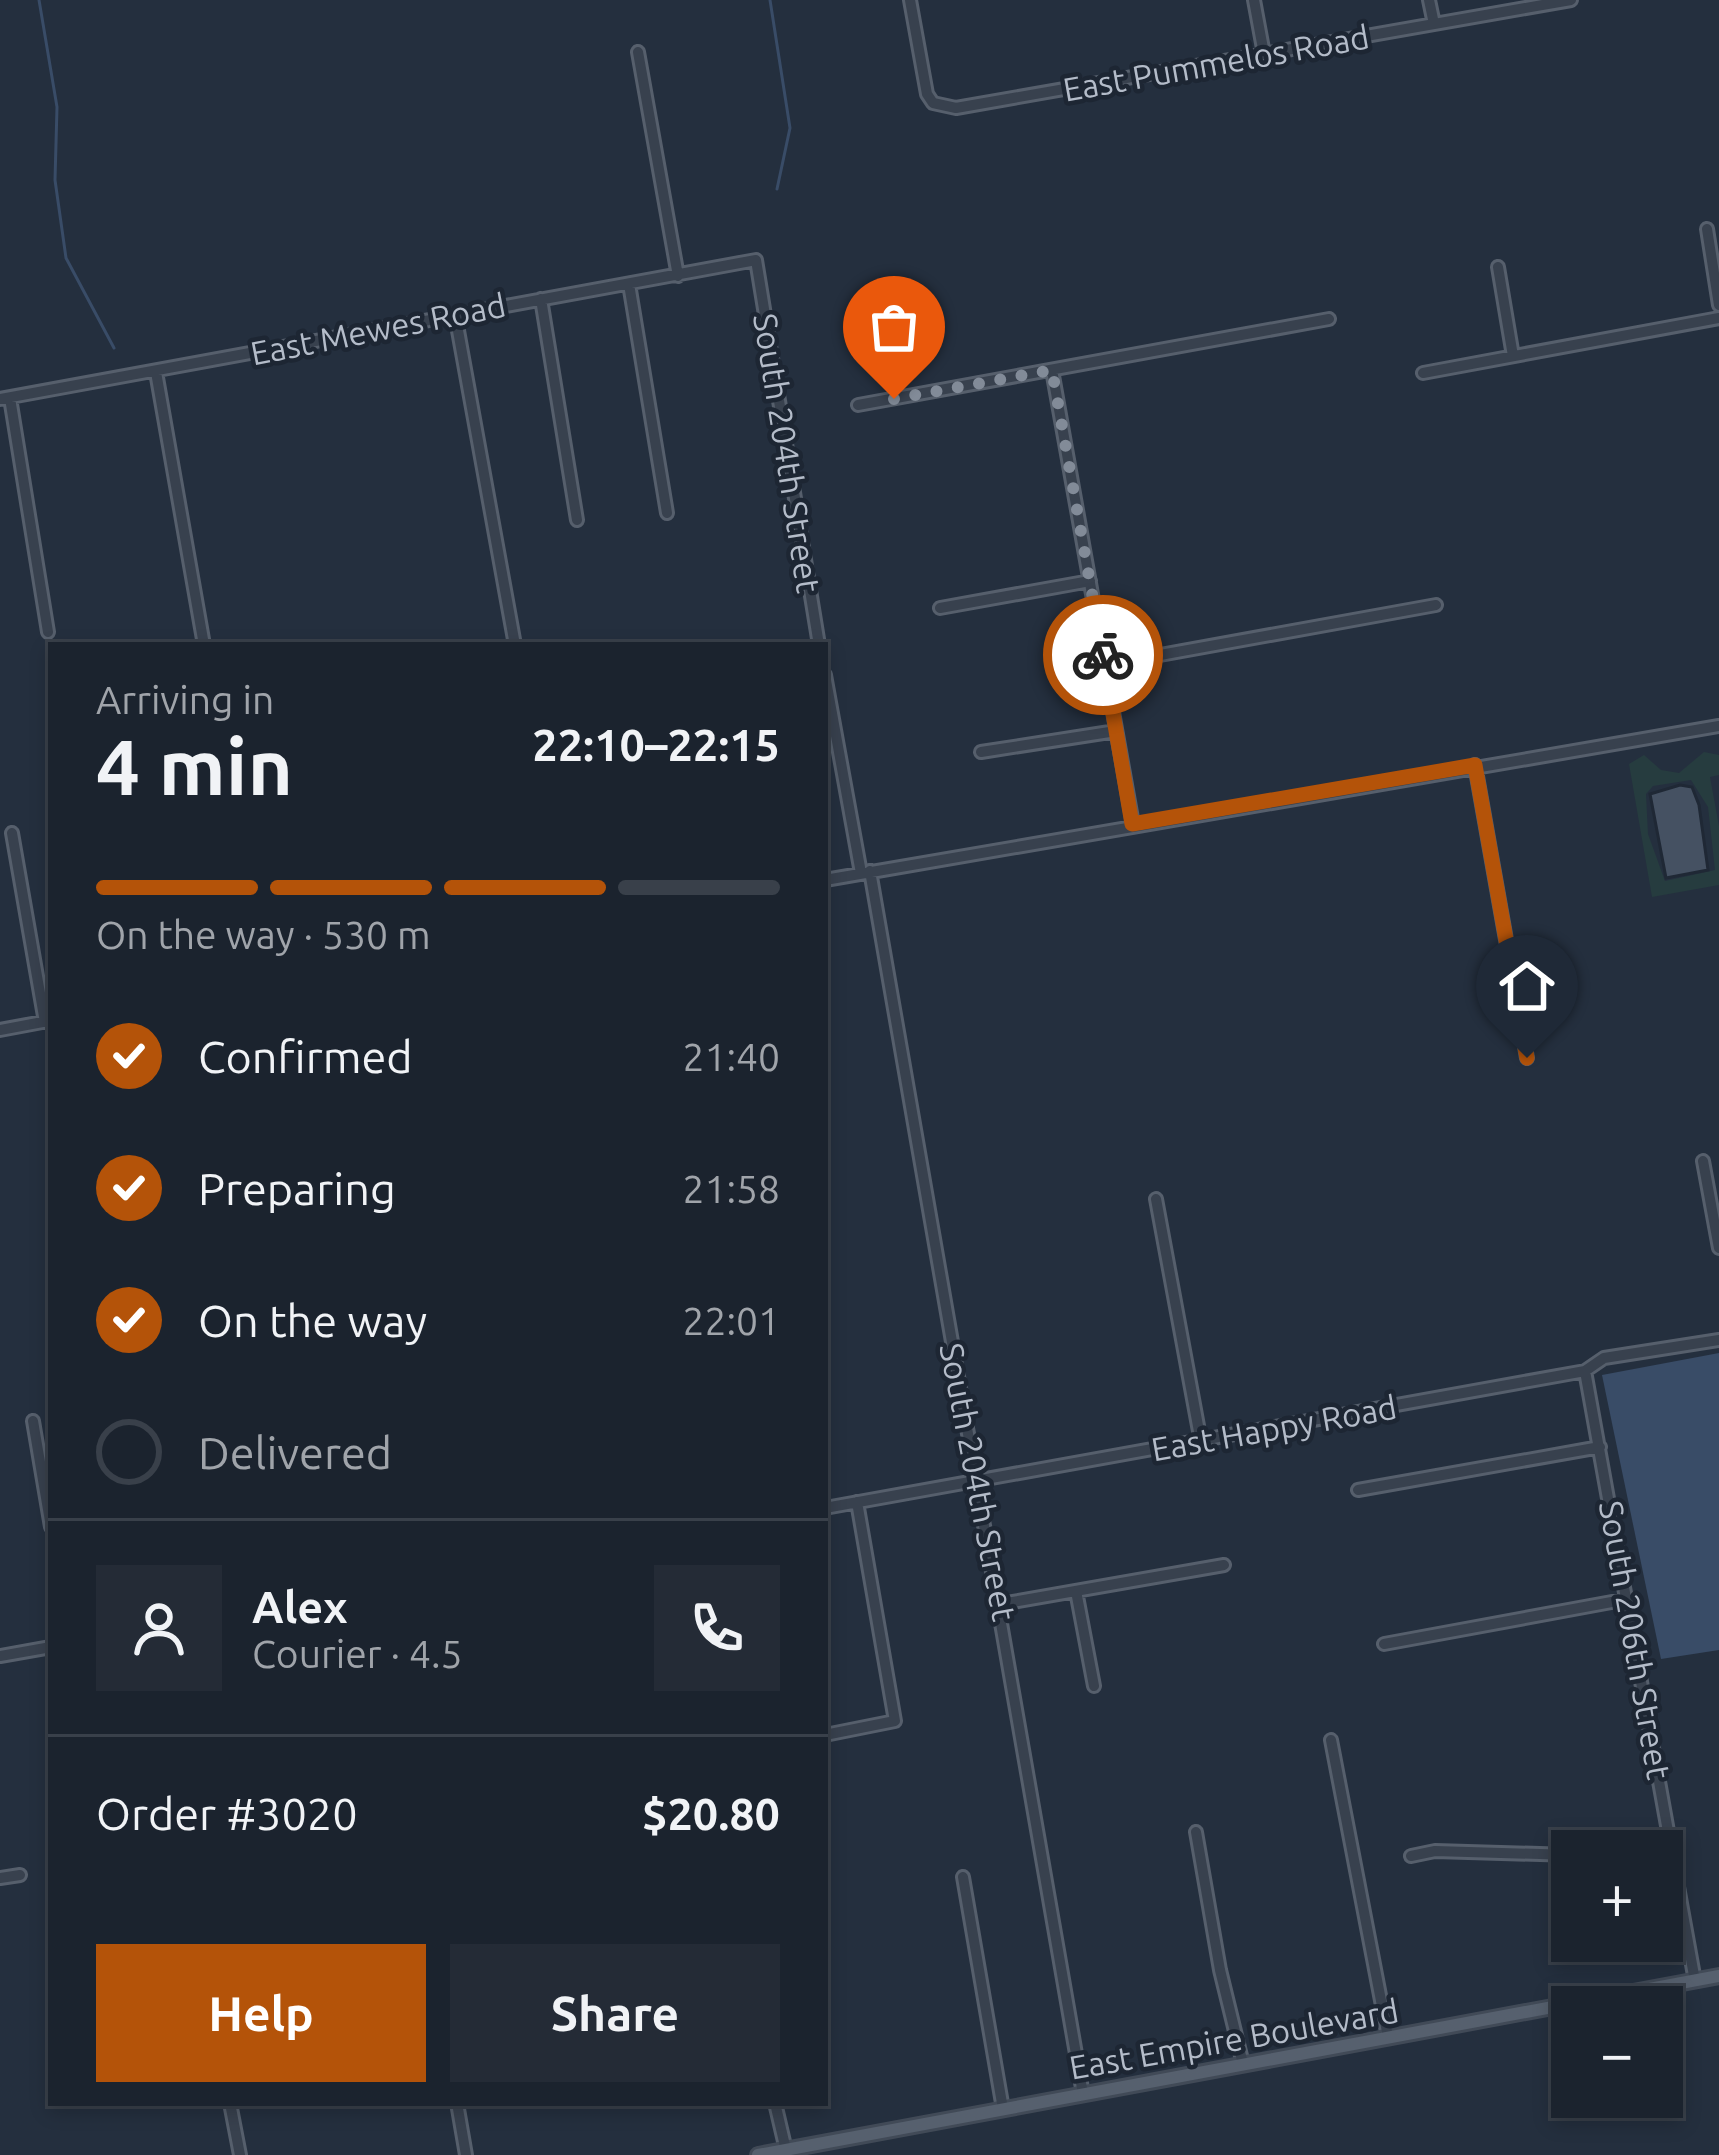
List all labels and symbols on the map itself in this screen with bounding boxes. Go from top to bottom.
street label: East Pummelos Road [1060,17,1372,108]
pin [843,276,945,399]
street label: East Mewes Road [247,286,509,371]
street label: South 204th Street [747,311,828,595]
courier [1043,595,1163,715]
pin [1476,935,1578,1058]
street label: South 204th Street [933,1340,1024,1624]
street label: East Happy Road [1148,1388,1399,1467]
street label: South 206th Street [1593,1498,1678,1782]
street label: East Empire Boulevard [1066,1991,1401,2086]

